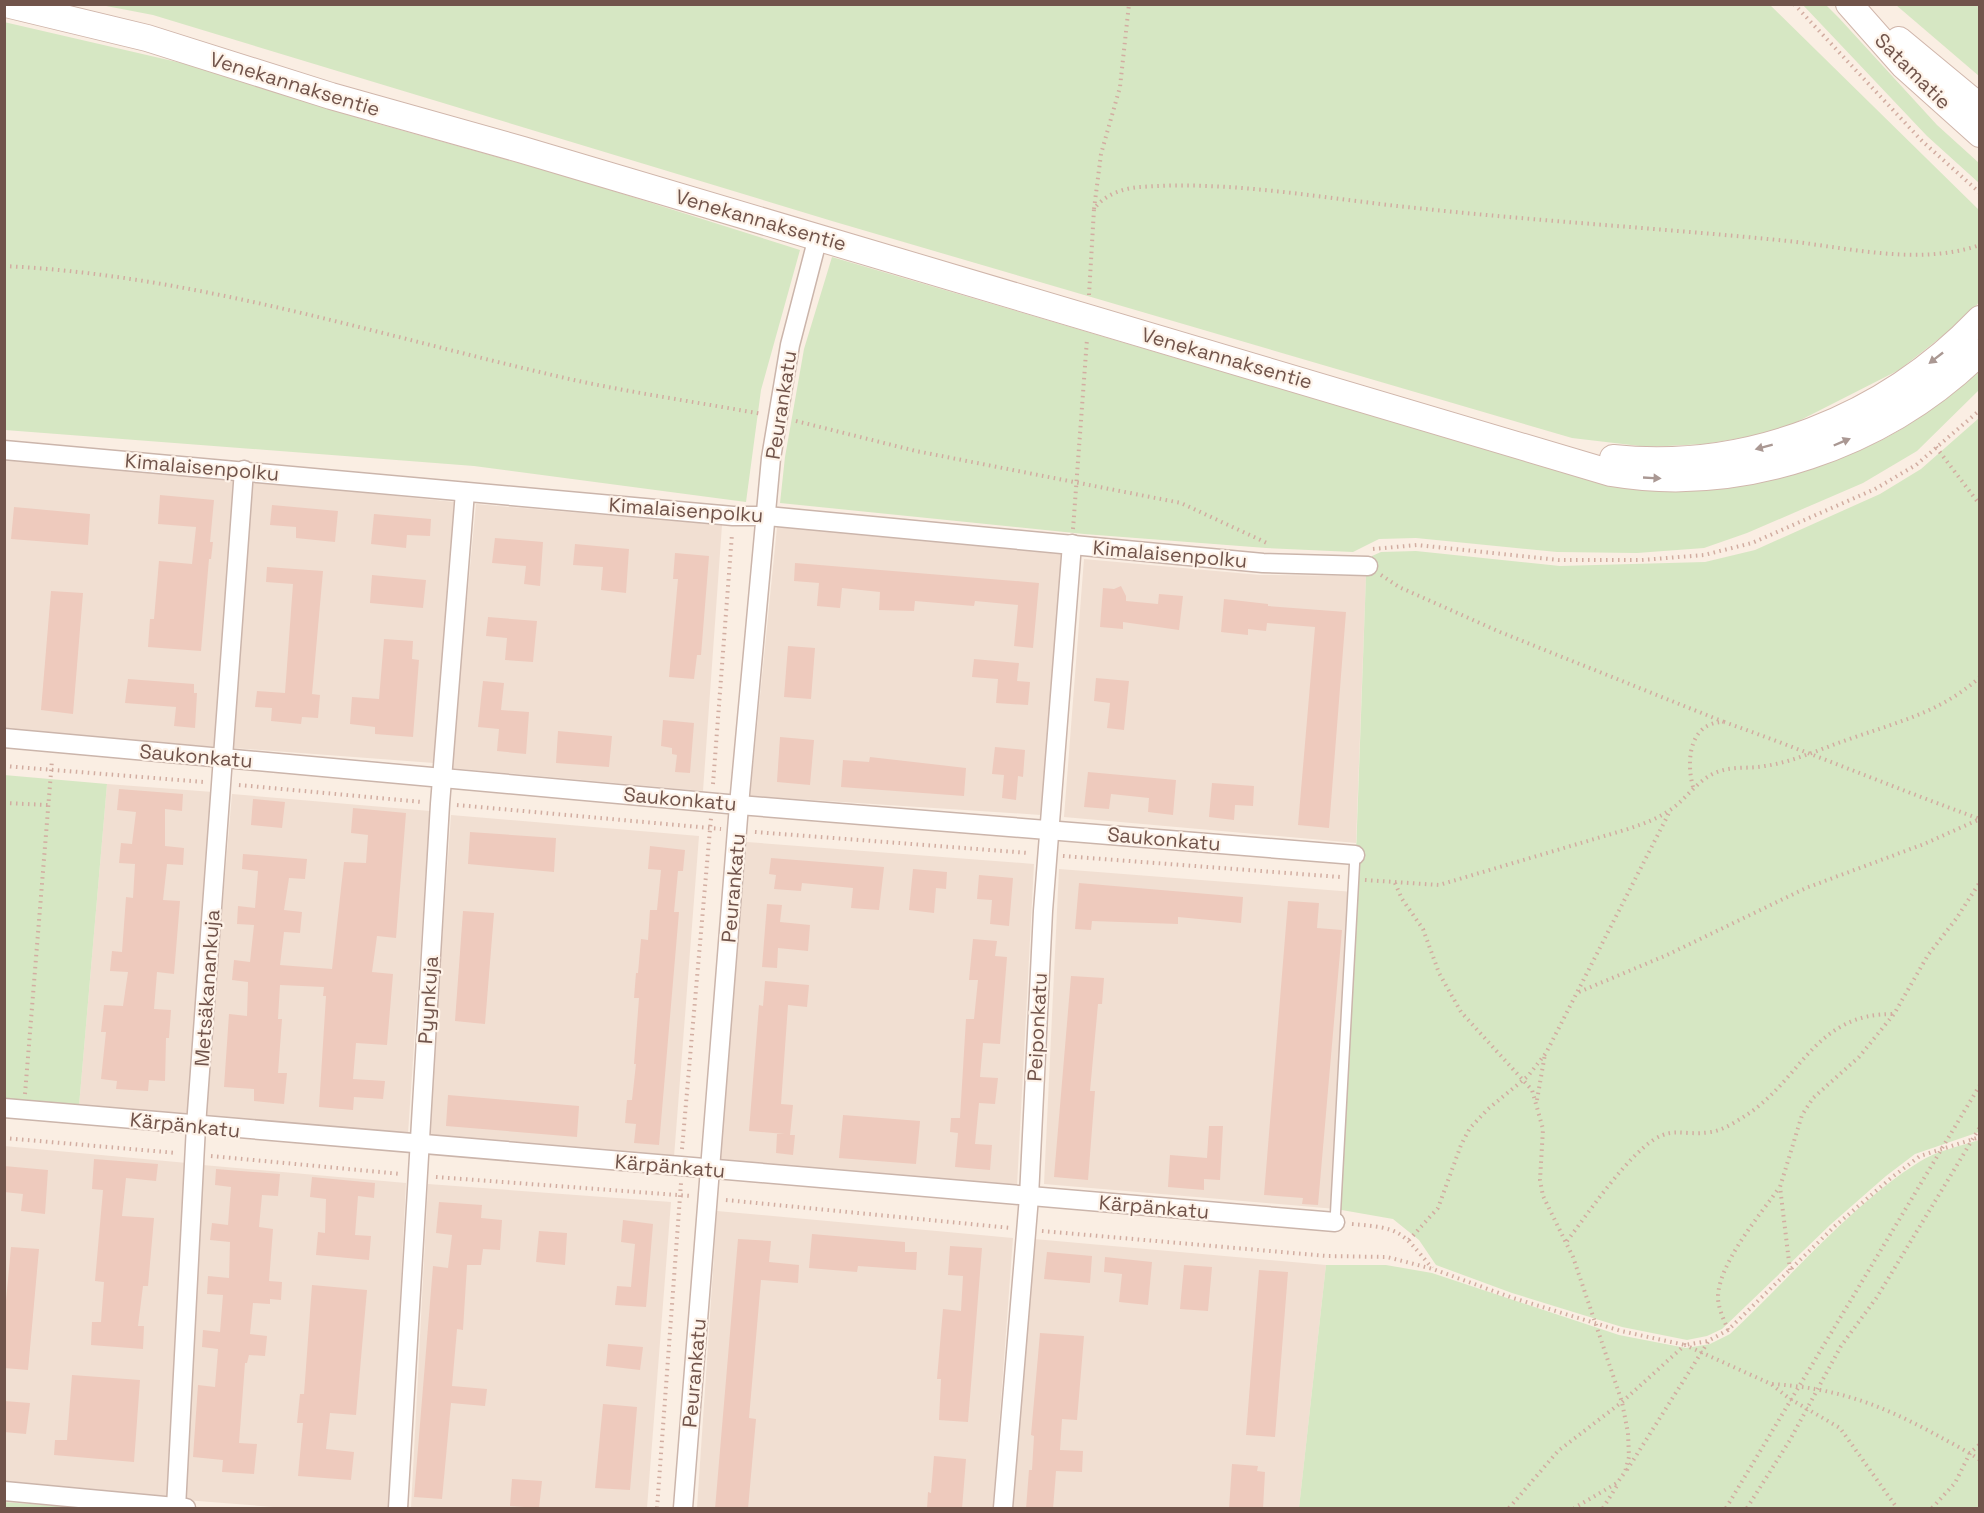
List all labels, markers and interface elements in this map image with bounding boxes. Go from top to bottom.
street label: Satamatie [1869,27,1957,115]
street label: Venekannaksentie [207,46,383,122]
street label: Venekannaksentie [673,183,849,257]
street label: Venekannaksentie [1139,321,1315,395]
street label: Peurankatu [760,349,802,461]
one-way arrow [1928,352,1944,365]
one-way arrow [1833,437,1851,447]
one-way arrow [1755,442,1773,452]
street label: Kimalaisenpolku [124,447,280,487]
one-way arrow [1643,474,1662,483]
street label: Kimalaisenpolku [608,492,764,528]
street label: Kimalaisenpolku [1092,534,1248,574]
street label: Saukonkatu [138,738,254,774]
street label: Saukonkatu [622,781,738,817]
street label: Saukonkatu [1106,821,1222,857]
street label: Peurankatu [715,832,751,944]
street label: Metsäkanankuja [189,909,225,1067]
street label: Pyynkuja [412,955,444,1045]
street label: Peiponkatu [1021,972,1053,1082]
street label: Kärpänkatu [129,1106,241,1144]
street label: Kärpänkatu [614,1148,726,1184]
street label: Kärpänkatu [1098,1189,1210,1225]
street label: Peurankatu [676,1317,712,1429]

